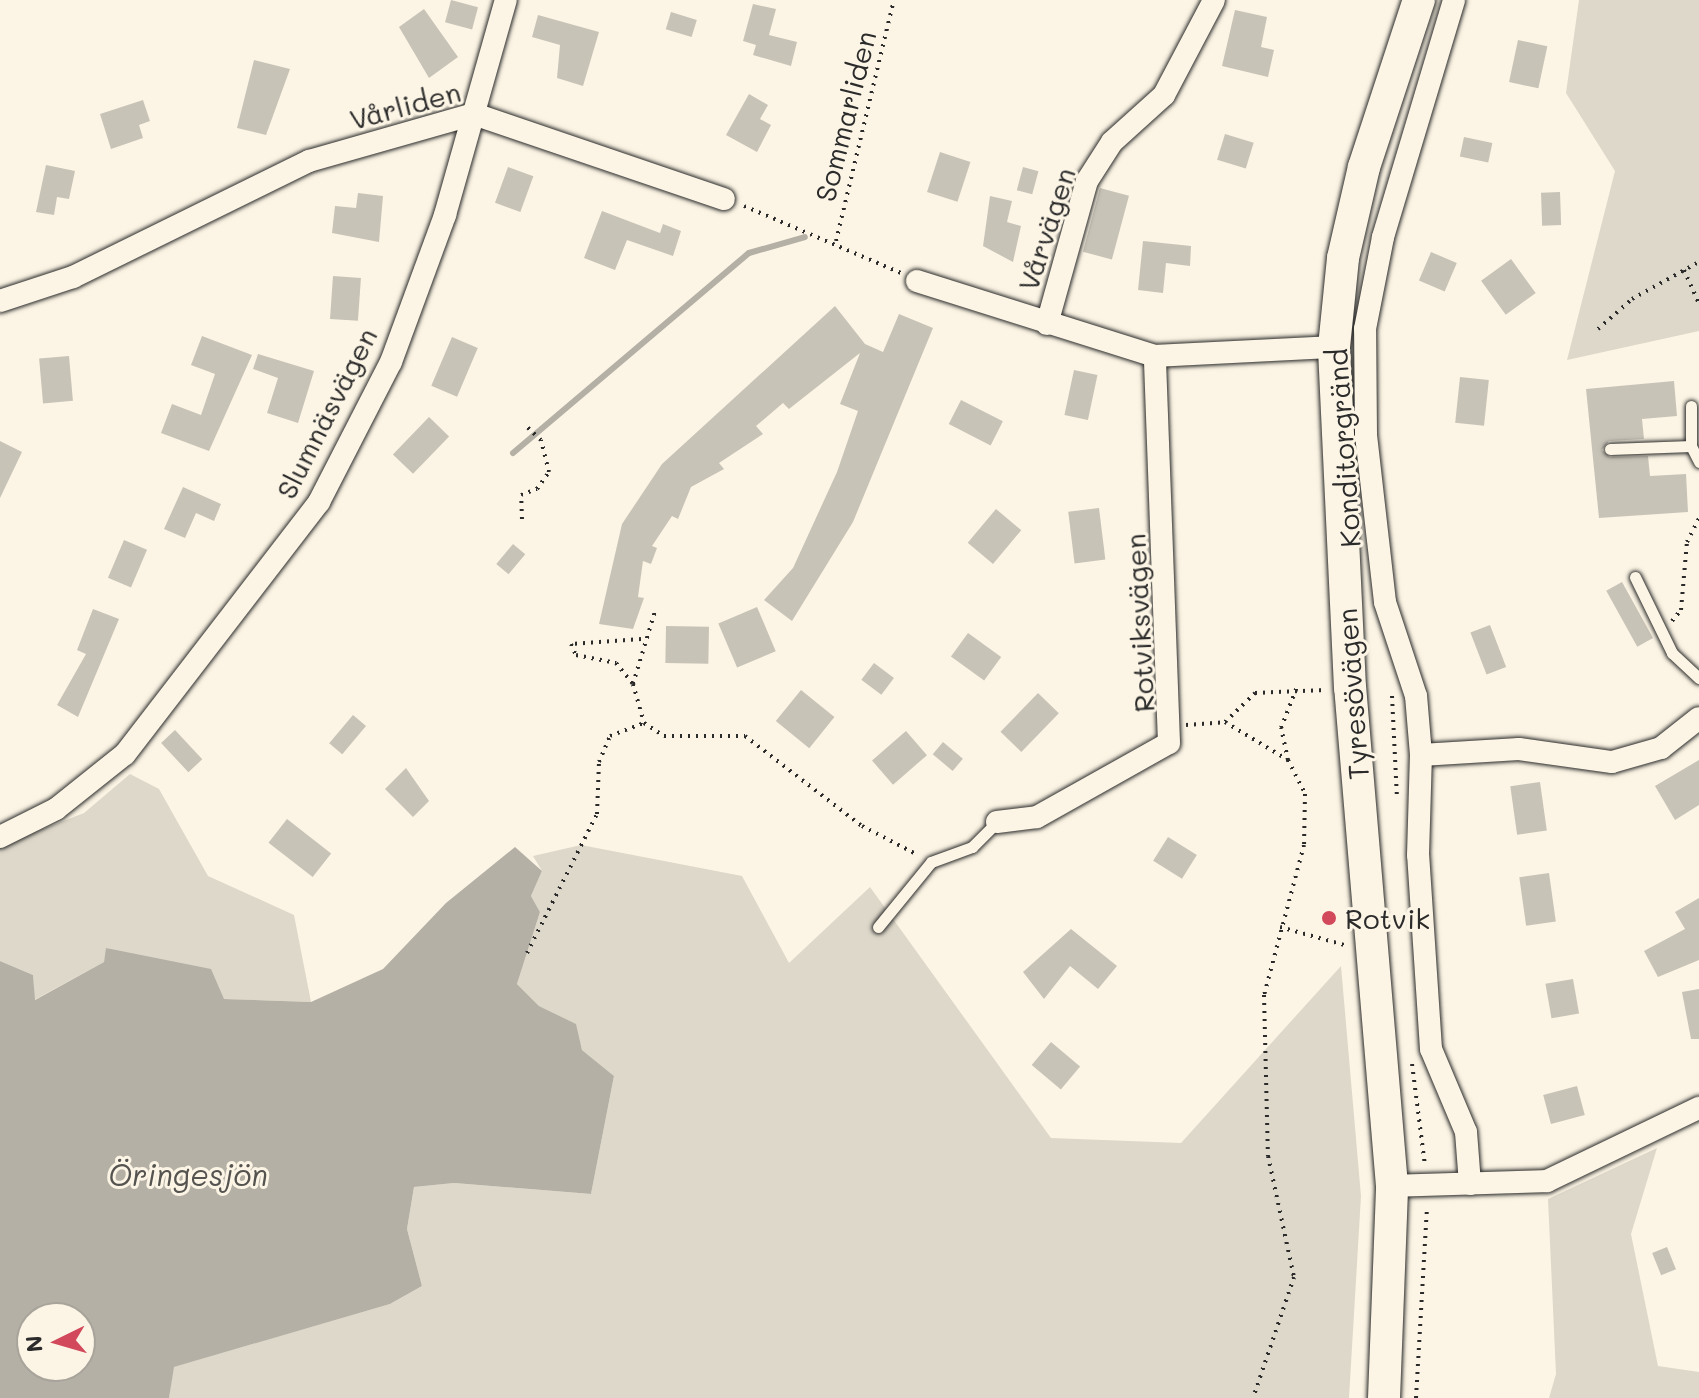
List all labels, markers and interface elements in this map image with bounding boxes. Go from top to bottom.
street label: Sommarliden [808,27,882,205]
street label: Vårliden [346,74,464,136]
street label: Vårvägen [1010,163,1082,295]
street label: Slumnäsvägen [269,322,383,504]
street label: Konditorgränd [1319,347,1367,549]
street label: Rotviksvägen [1118,533,1160,713]
street label: Tyresövägen [1329,607,1375,781]
place label: Rotvik [1345,901,1430,935]
marker: Rotvik [1320,909,1338,927]
water label: Öringesjön [108,1156,268,1192]
north arrow [16,1302,96,1382]
text: N [18,1334,49,1354]

